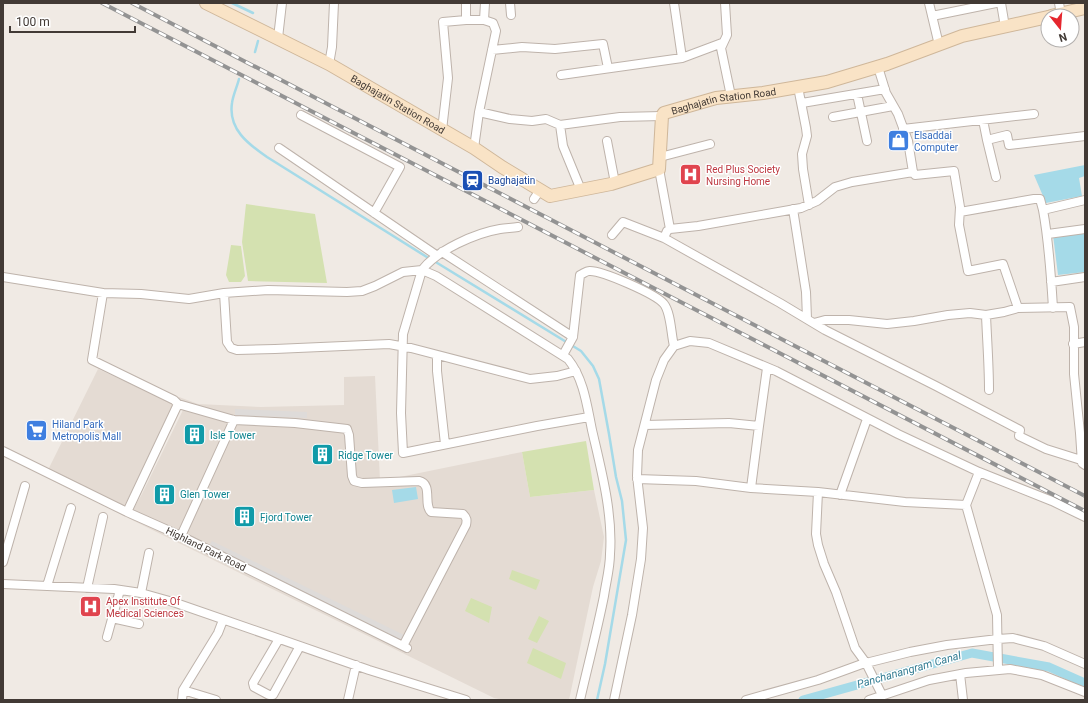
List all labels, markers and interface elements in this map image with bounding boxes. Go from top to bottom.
scale bar [10,8,135,34]
north arrow [1040,8,1080,48]
text: 100 m [16,15,50,29]
text: N [1057,30,1068,45]
street label: Baghajatin Station Road [349,72,447,136]
street label: Baghajatin Station Road [670,85,777,116]
shop icon: Elsaddai Computer [886,128,912,154]
place label: Elsaddai Computer [914,130,959,153]
hospital icon: Red Plus Society Nursing Home [678,162,704,188]
place label: Red Plus Society Nursing Home [706,164,780,187]
station icon: Baghajatin [460,167,486,193]
place label: Baghajatin [488,175,535,186]
supermarket icon: Hiland Park Metropolis Mall [24,417,50,443]
place label: Hiland Park Metropolis Mall [52,419,121,442]
building icon: Isle Tower [181,422,207,448]
place label: Isle Tower [210,430,256,441]
building icon: Ridge Tower [310,442,336,468]
place label: Ridge Tower [338,450,393,461]
building icon: Glen Tower [152,481,178,507]
place label: Glen Tower [180,489,230,500]
building icon: Fjord Tower [231,504,257,530]
place label: Fjord Tower [260,512,313,523]
street label: Highland Park Road [164,525,248,573]
hospital icon: Apex Institute Of Medical Sciences [77,594,103,620]
place label: Apex Institute Of Medical Sciences [106,596,184,619]
water label: Panchanangram Canal [856,649,963,691]

